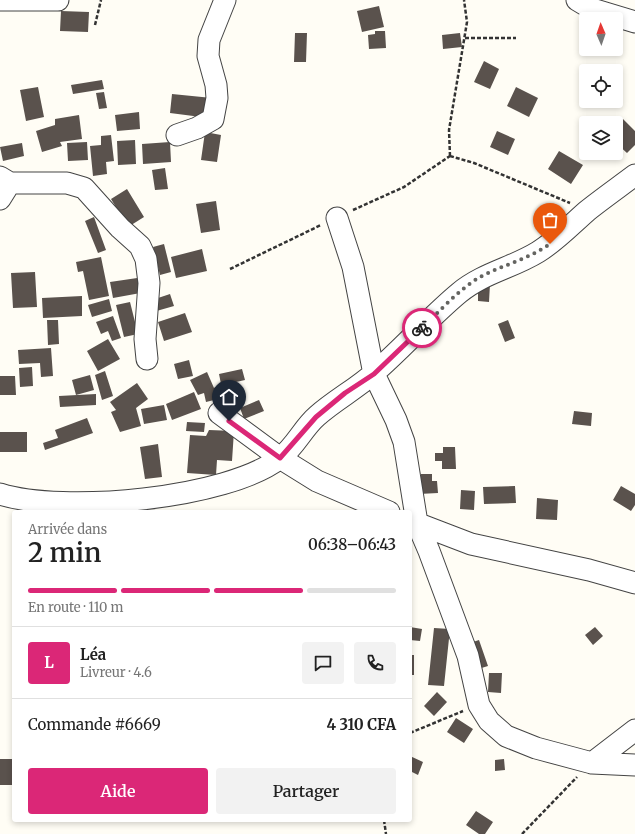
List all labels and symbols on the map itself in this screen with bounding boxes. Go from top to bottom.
north arrow [579,12,623,56]
pin [533,203,567,244]
courier [402,308,442,348]
pin [212,380,246,421]

